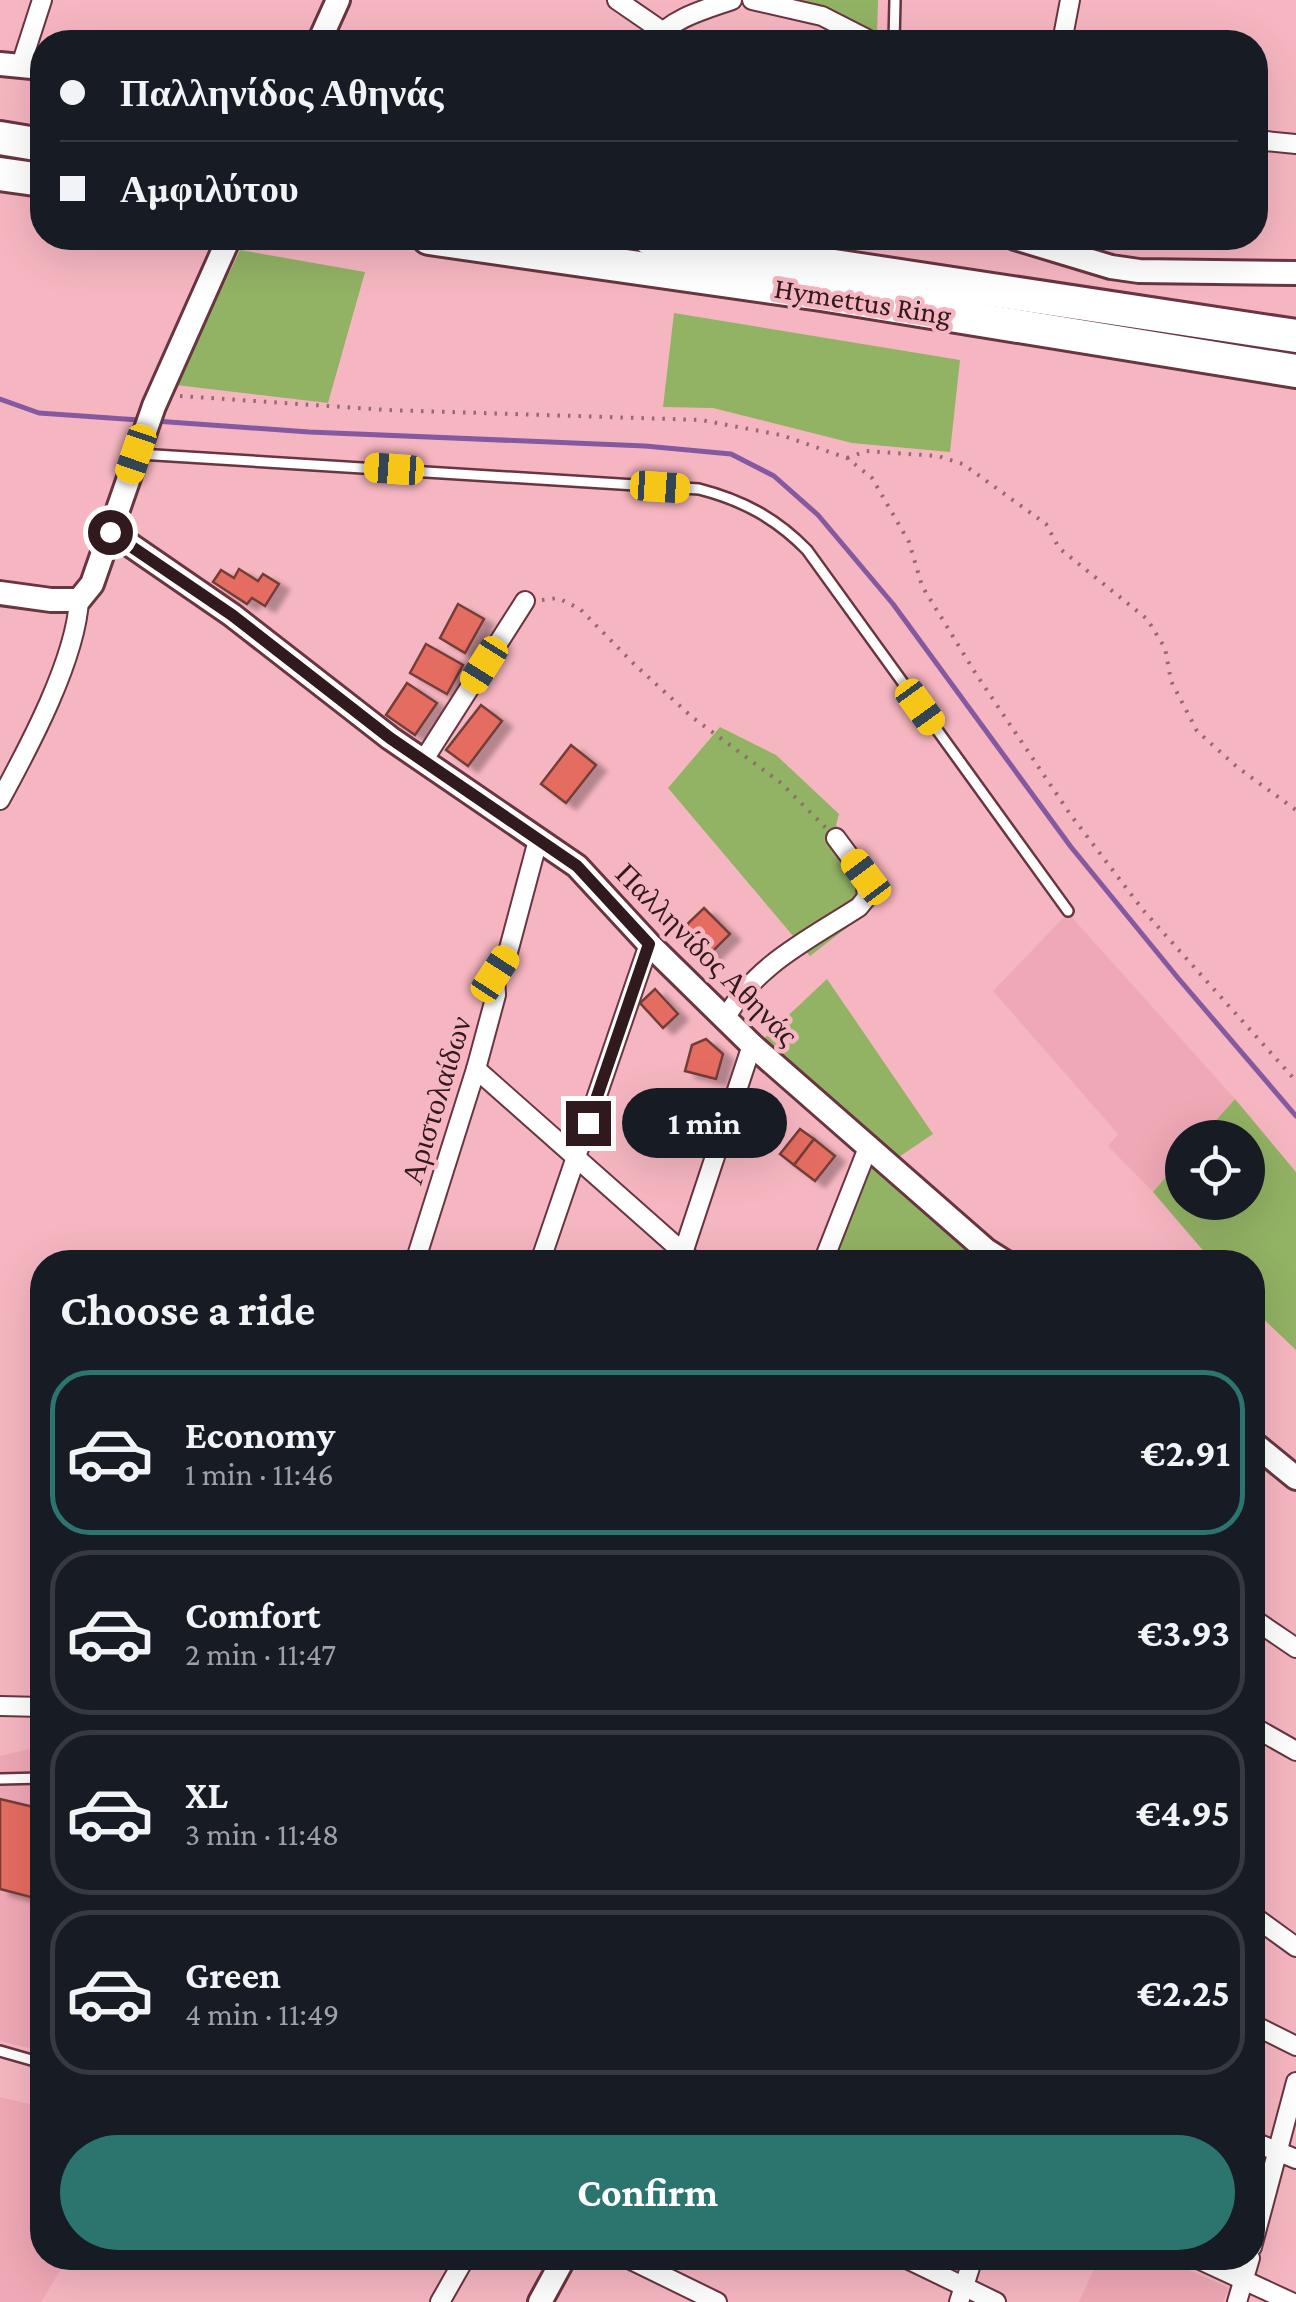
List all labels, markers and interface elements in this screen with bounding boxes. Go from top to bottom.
text: Παλληνίδος Αθηνάς [120,72,444,114]
text: Αμφιλύτου [120,168,299,210]
street label: Hymettus Ring [772,271,954,332]
car [112,421,160,487]
car [363,452,425,486]
car [629,470,691,504]
route start [88,510,133,555]
car [455,632,513,698]
car [890,674,950,740]
car [836,844,896,910]
street label: Παλληνίδος Αθηνάς [609,856,805,1052]
car [466,941,524,1007]
street label: Αριστολαίδων [395,1012,477,1188]
callout: 1 min [623,1088,788,1158]
route end [566,1101,611,1146]
text: 1 min [668,1105,741,1141]
map controls [1165,1120,1265,1220]
button: locate [1165,1120,1265,1220]
text: Choose a ride [60,1285,315,1335]
icon: car [65,1408,155,1498]
text: Economy [185,1414,335,1456]
text: €2.91 [1141,1432,1230,1474]
text: 1 min · 11:46 [185,1456,334,1492]
icon: car [65,1588,155,1678]
text: Comfort [185,1594,321,1636]
text: €3.93 [1138,1612,1230,1654]
text: 2 min · 11:47 [185,1636,336,1672]
icon: car [65,1768,155,1858]
text: XL [185,1774,228,1816]
text: €4.95 [1136,1792,1230,1834]
text: 3 min · 11:48 [185,1816,339,1852]
icon: car [65,1948,155,2038]
text: Green [185,1954,281,1996]
text: €2.25 [1137,1972,1230,2014]
text: 4 min · 11:49 [185,1996,339,2032]
button: Confirm [60,2135,1235,2250]

